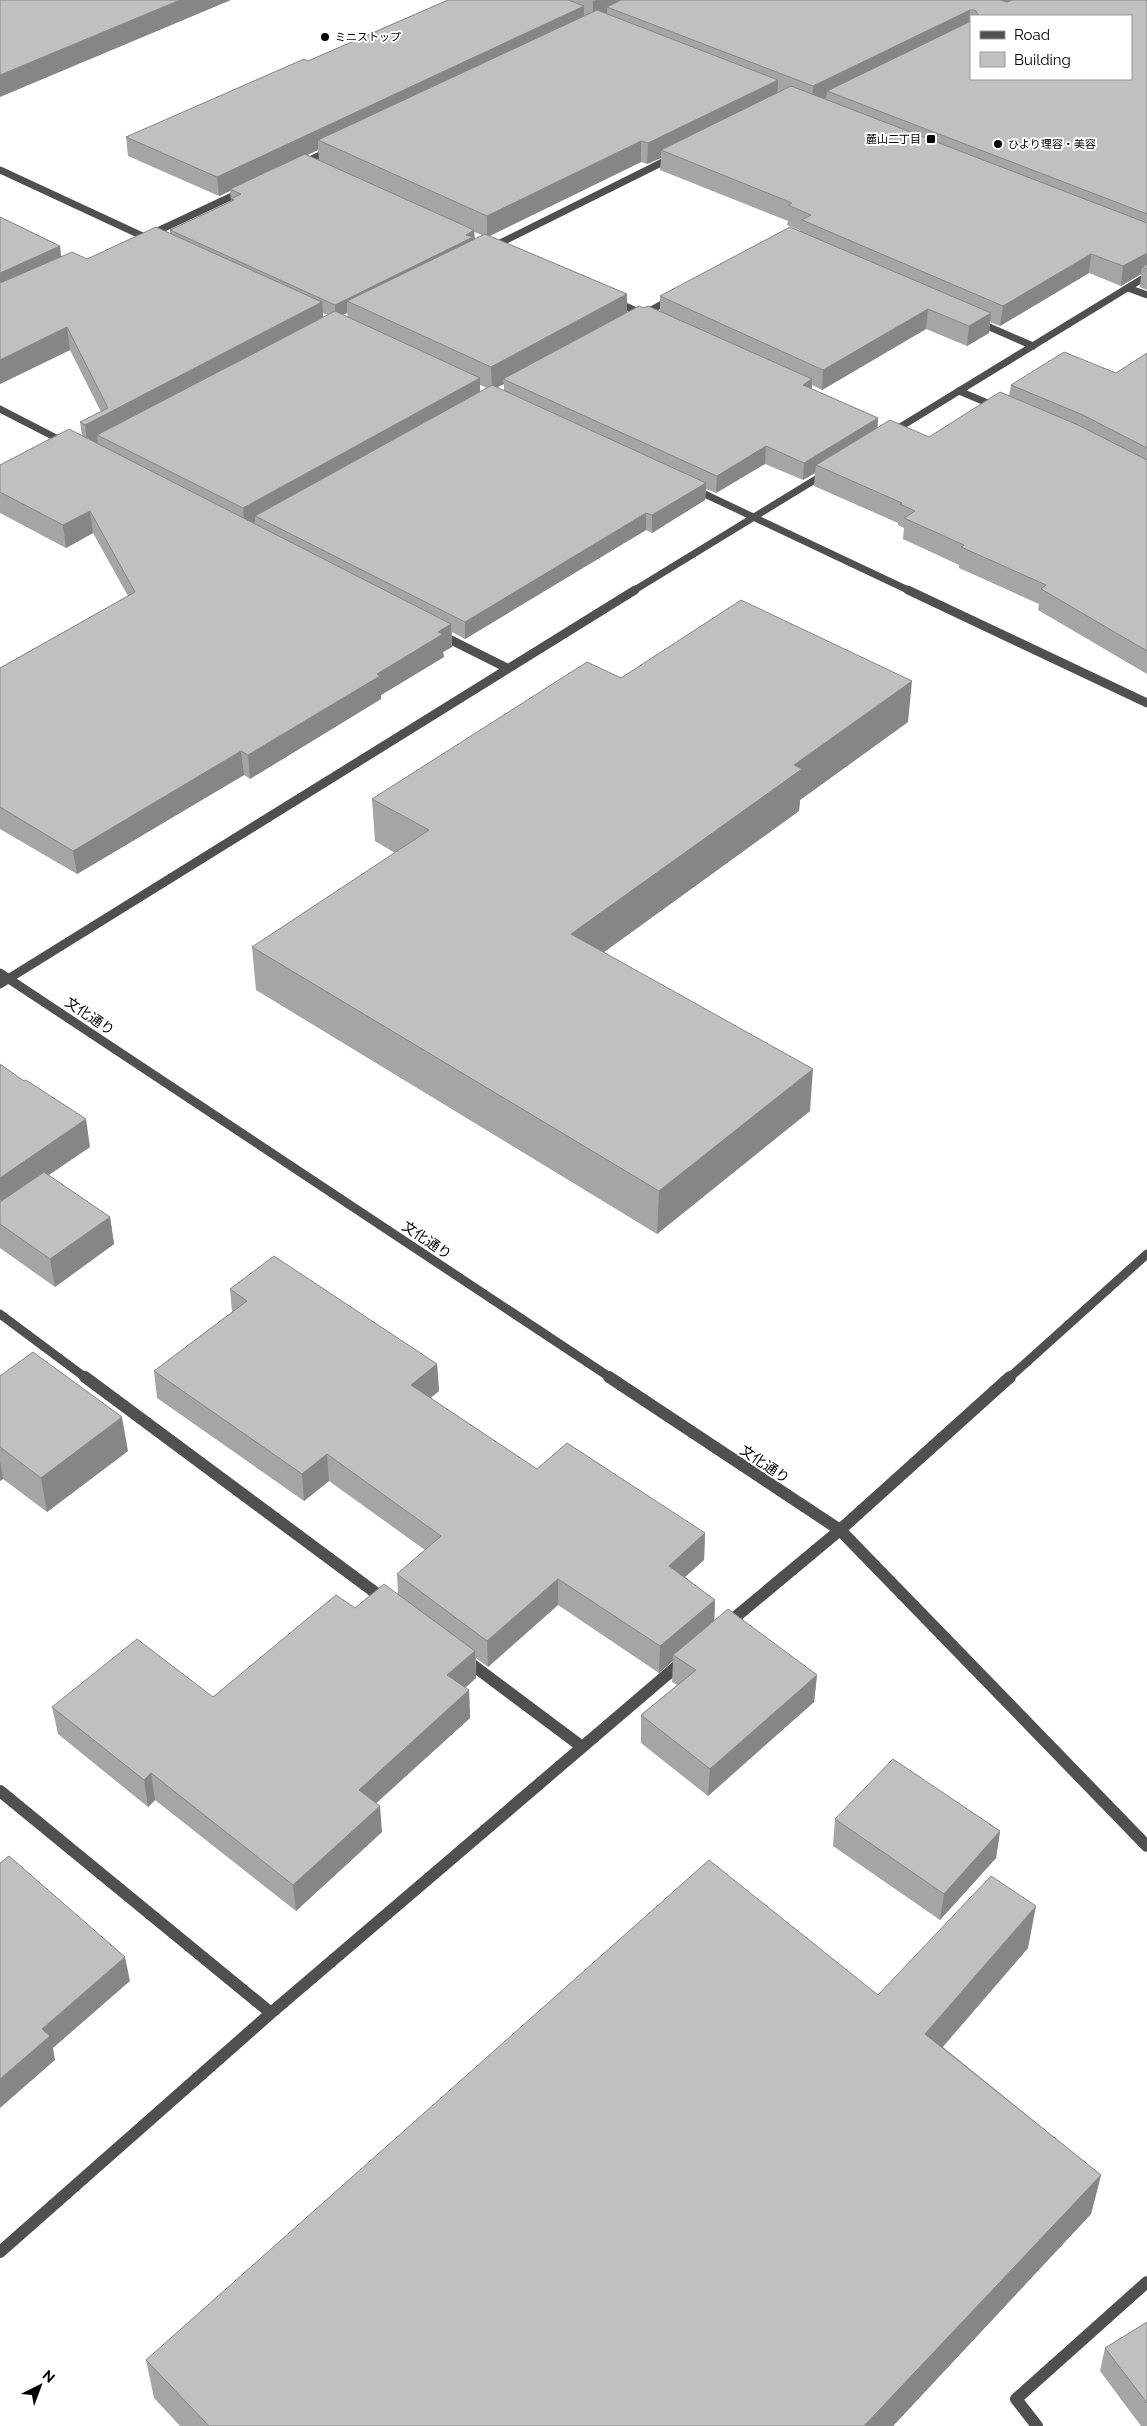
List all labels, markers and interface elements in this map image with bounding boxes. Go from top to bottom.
legend [970,15,1132,80]
text: Road [1014,26,1050,44]
marker: ミニストップ [319,31,331,43]
place label: ミニストップ [335,31,401,44]
text: Building [1014,51,1071,69]
place label: 麓山二丁目 [866,133,921,146]
marker: 麓山二丁目 [925,133,937,145]
marker: ひより理容・美容 [992,138,1004,150]
place label: ひより理容・美容 [1008,138,1096,151]
street label: 文化通り [62,994,118,1038]
street label: 文化通り [399,1218,455,1262]
street label: 文化通り [737,1442,793,1486]
north arrow [15,2361,65,2411]
text: N [39,2367,58,2386]

